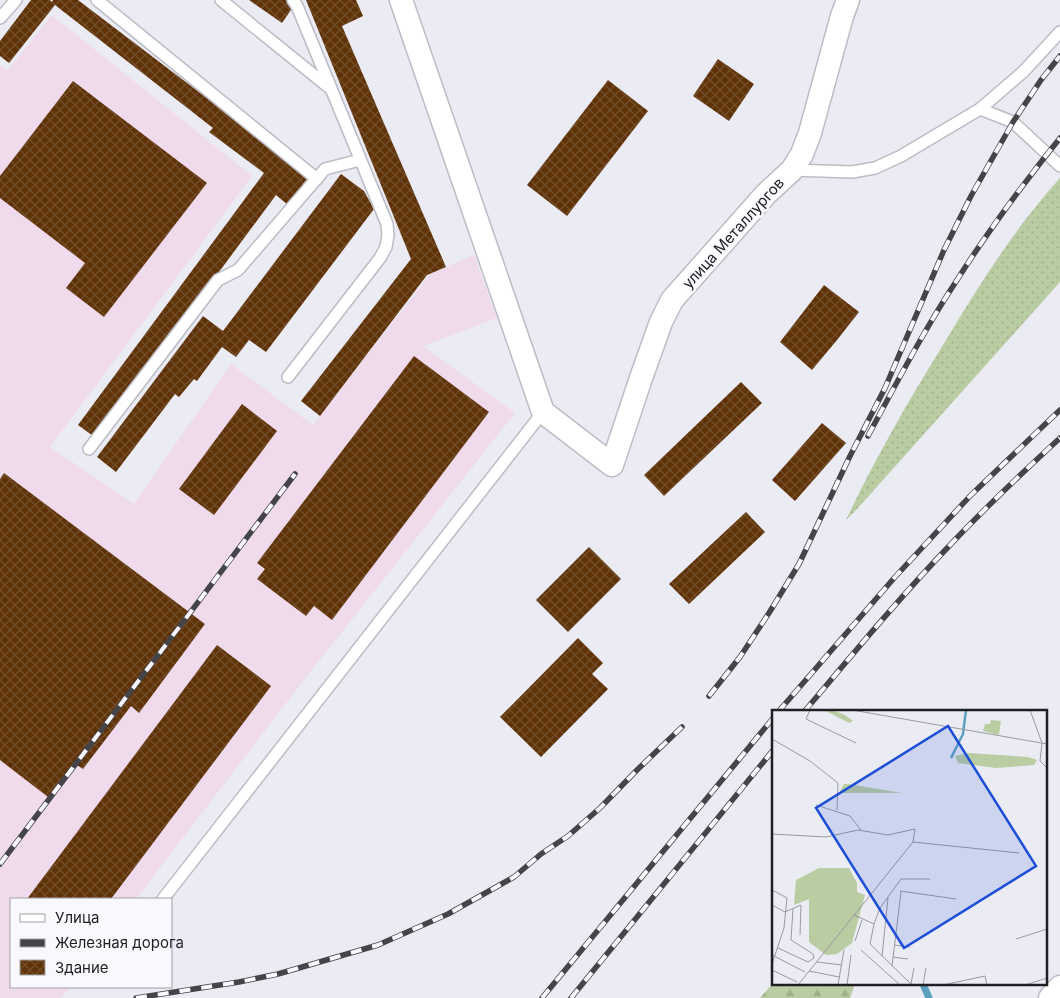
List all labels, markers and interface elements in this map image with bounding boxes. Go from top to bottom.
street label: улица Металлургов [678,174,788,292]
inset map [772,710,1048,986]
legend [10,898,172,988]
text: Улица [55,908,99,927]
text: Железная дорога [55,933,184,952]
text: Здание [55,958,109,977]

